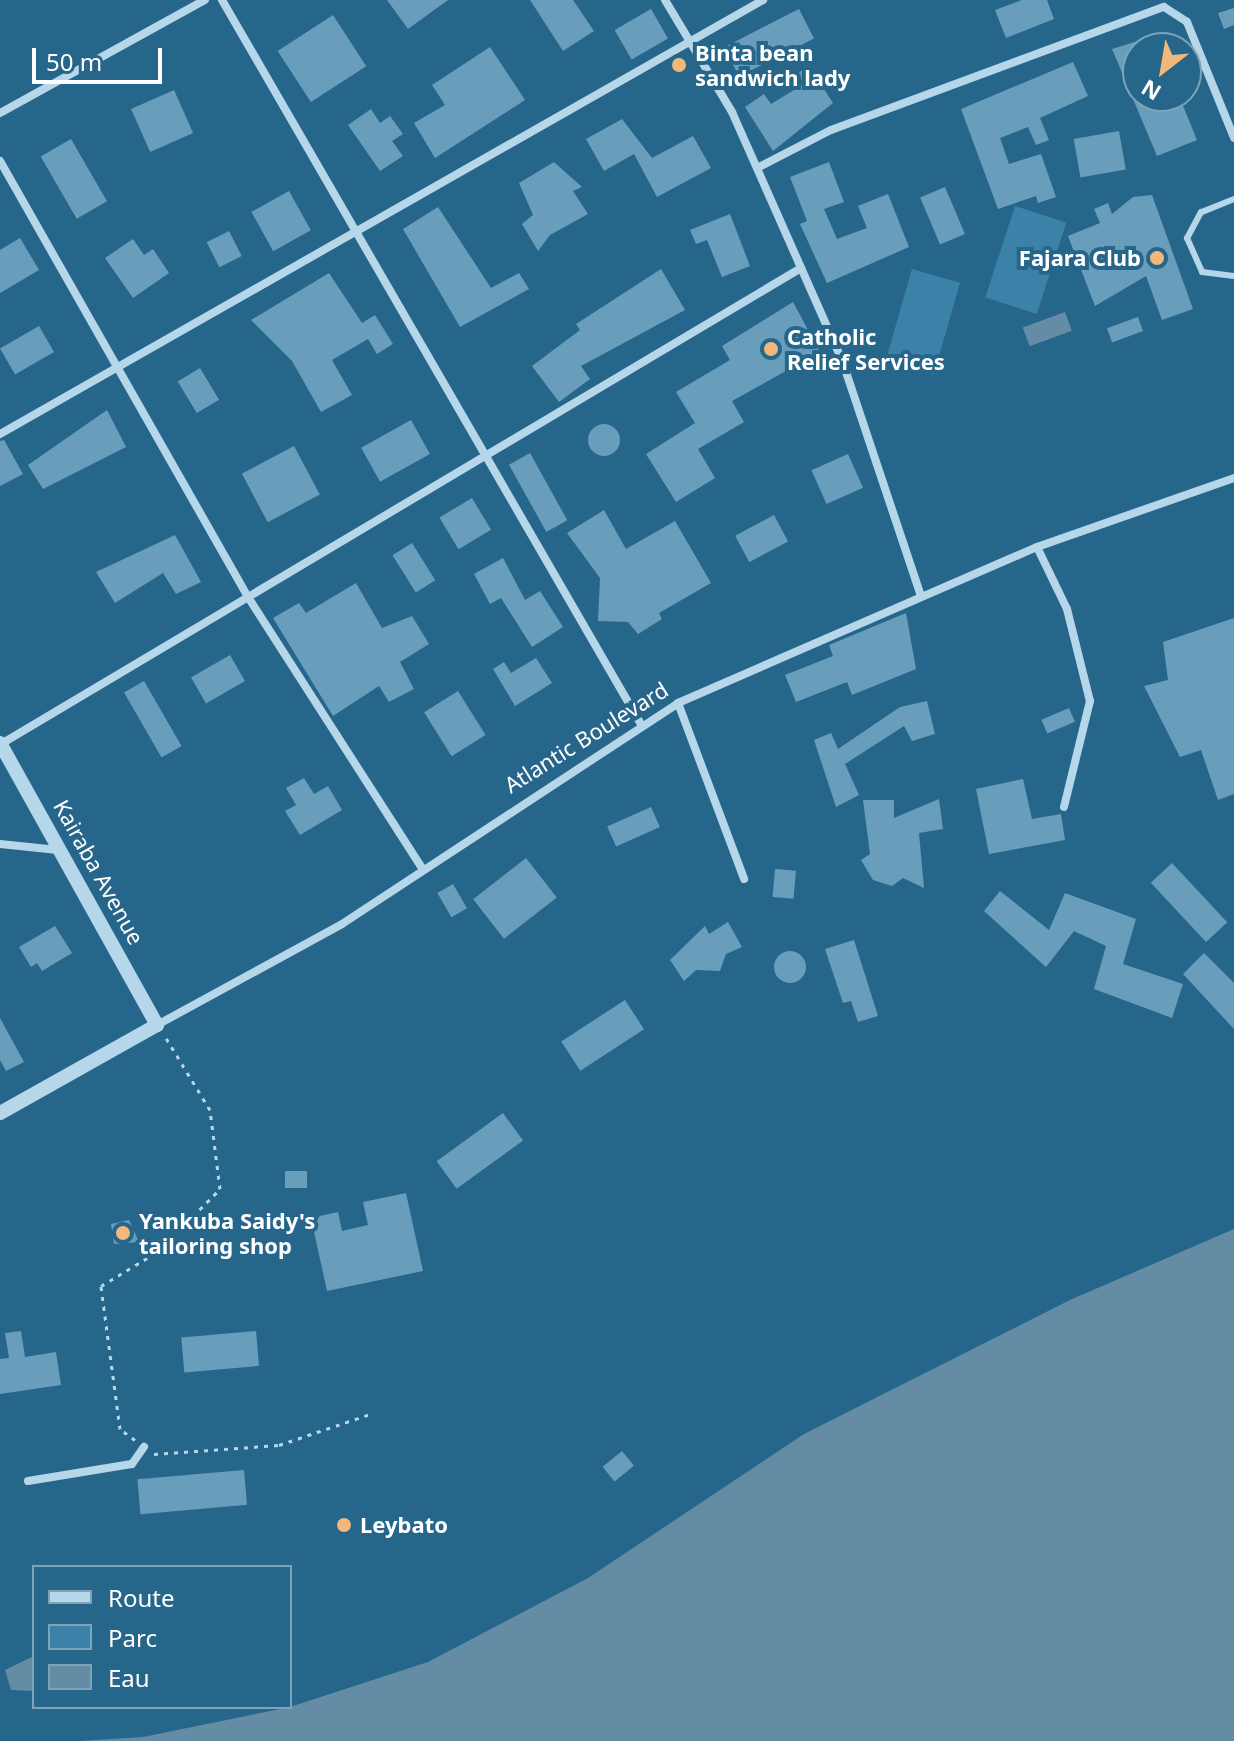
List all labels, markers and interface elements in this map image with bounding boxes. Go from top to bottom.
scale bar [36,32,166,82]
north arrow [1122,32,1202,112]
place label: Binta bean sandwich lady [695,39,850,90]
text: 50 m [46,45,102,78]
marker: Binta bean sandwich lady [670,56,688,74]
text: N [1135,73,1166,108]
place label: Fajara Club [1019,245,1141,271]
marker: Fajara Club [1148,249,1166,267]
place label: Catholic Relief Services [787,323,945,374]
marker: Catholic Relief Services [762,340,780,358]
street label: Atlantic Boulevard [499,676,673,798]
street label: Kairaba Avenue [48,795,150,949]
place label: Yankuba Saidy's tailoring shop [139,1207,315,1258]
marker: Yankuba Saidy's tailoring shop [114,1224,132,1242]
place label: Leybato [360,1512,448,1538]
marker: Leybato [335,1516,353,1534]
legend [32,1565,292,1709]
text: Route [108,1581,174,1614]
text: Parc [108,1621,157,1654]
text: Eau [108,1661,150,1694]

